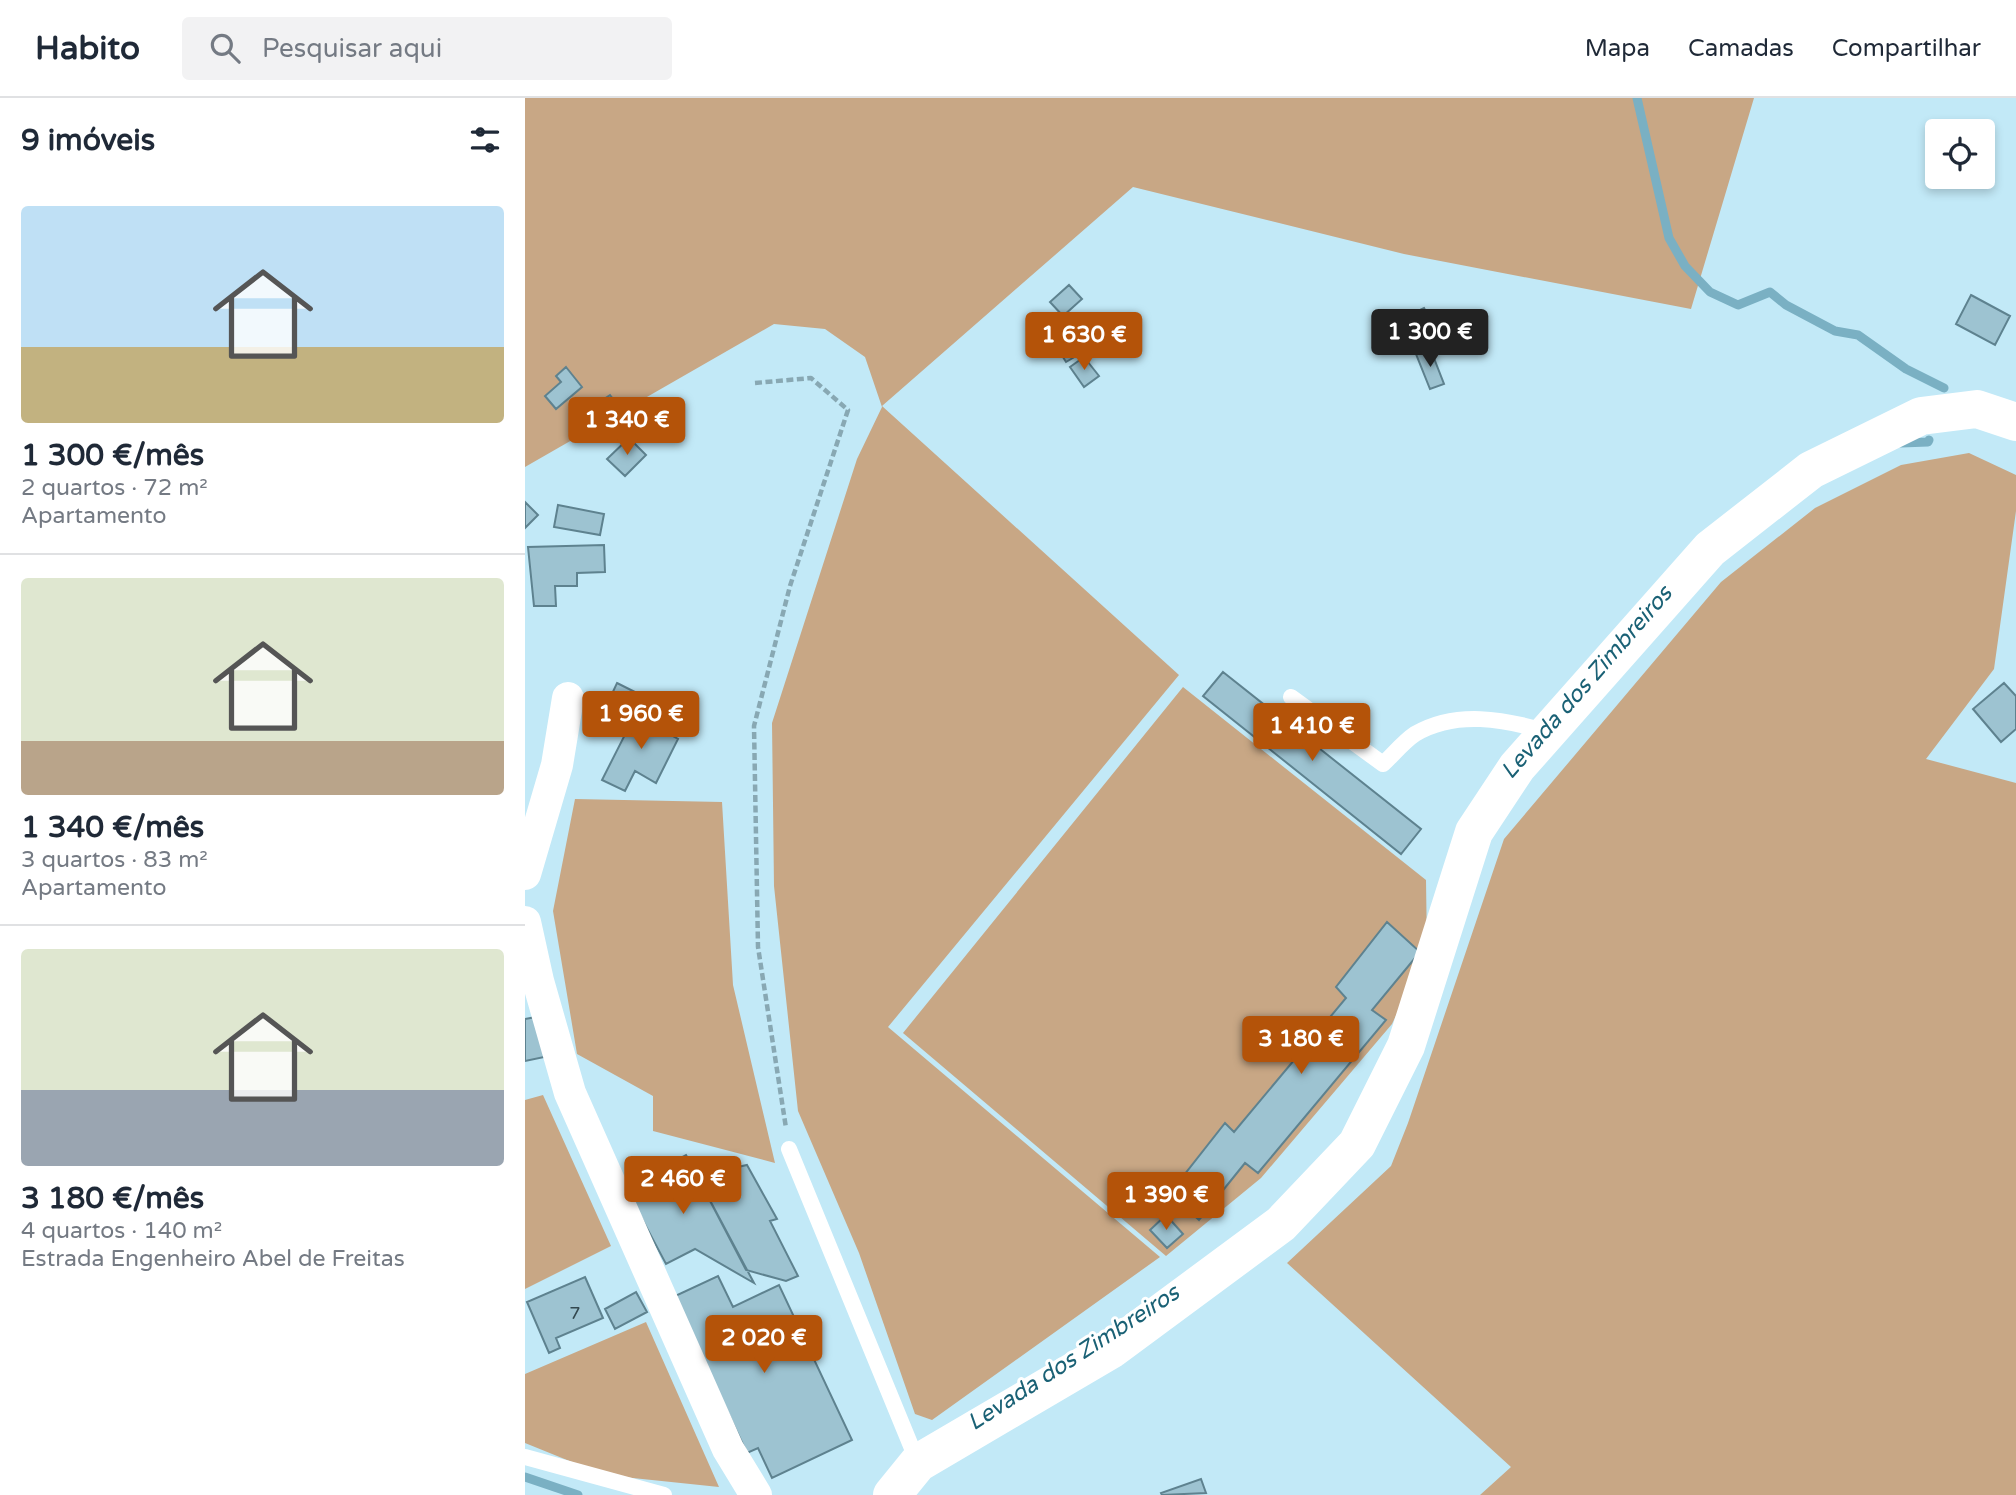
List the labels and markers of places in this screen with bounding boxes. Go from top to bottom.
pin: 1 300 € [1365,310,1495,369]
pin: 1 630 € [1019,313,1149,372]
pin: 1 340 € [562,398,692,457]
pin: 1 960 € [576,692,706,751]
pin: 1 410 € [1247,704,1377,763]
pin: 3 180 € [1236,1016,1366,1076]
pin: 2 460 € [618,1156,748,1216]
pin: 1 390 € [1101,1172,1231,1232]
pin: 2 020 € [699,1316,829,1375]

